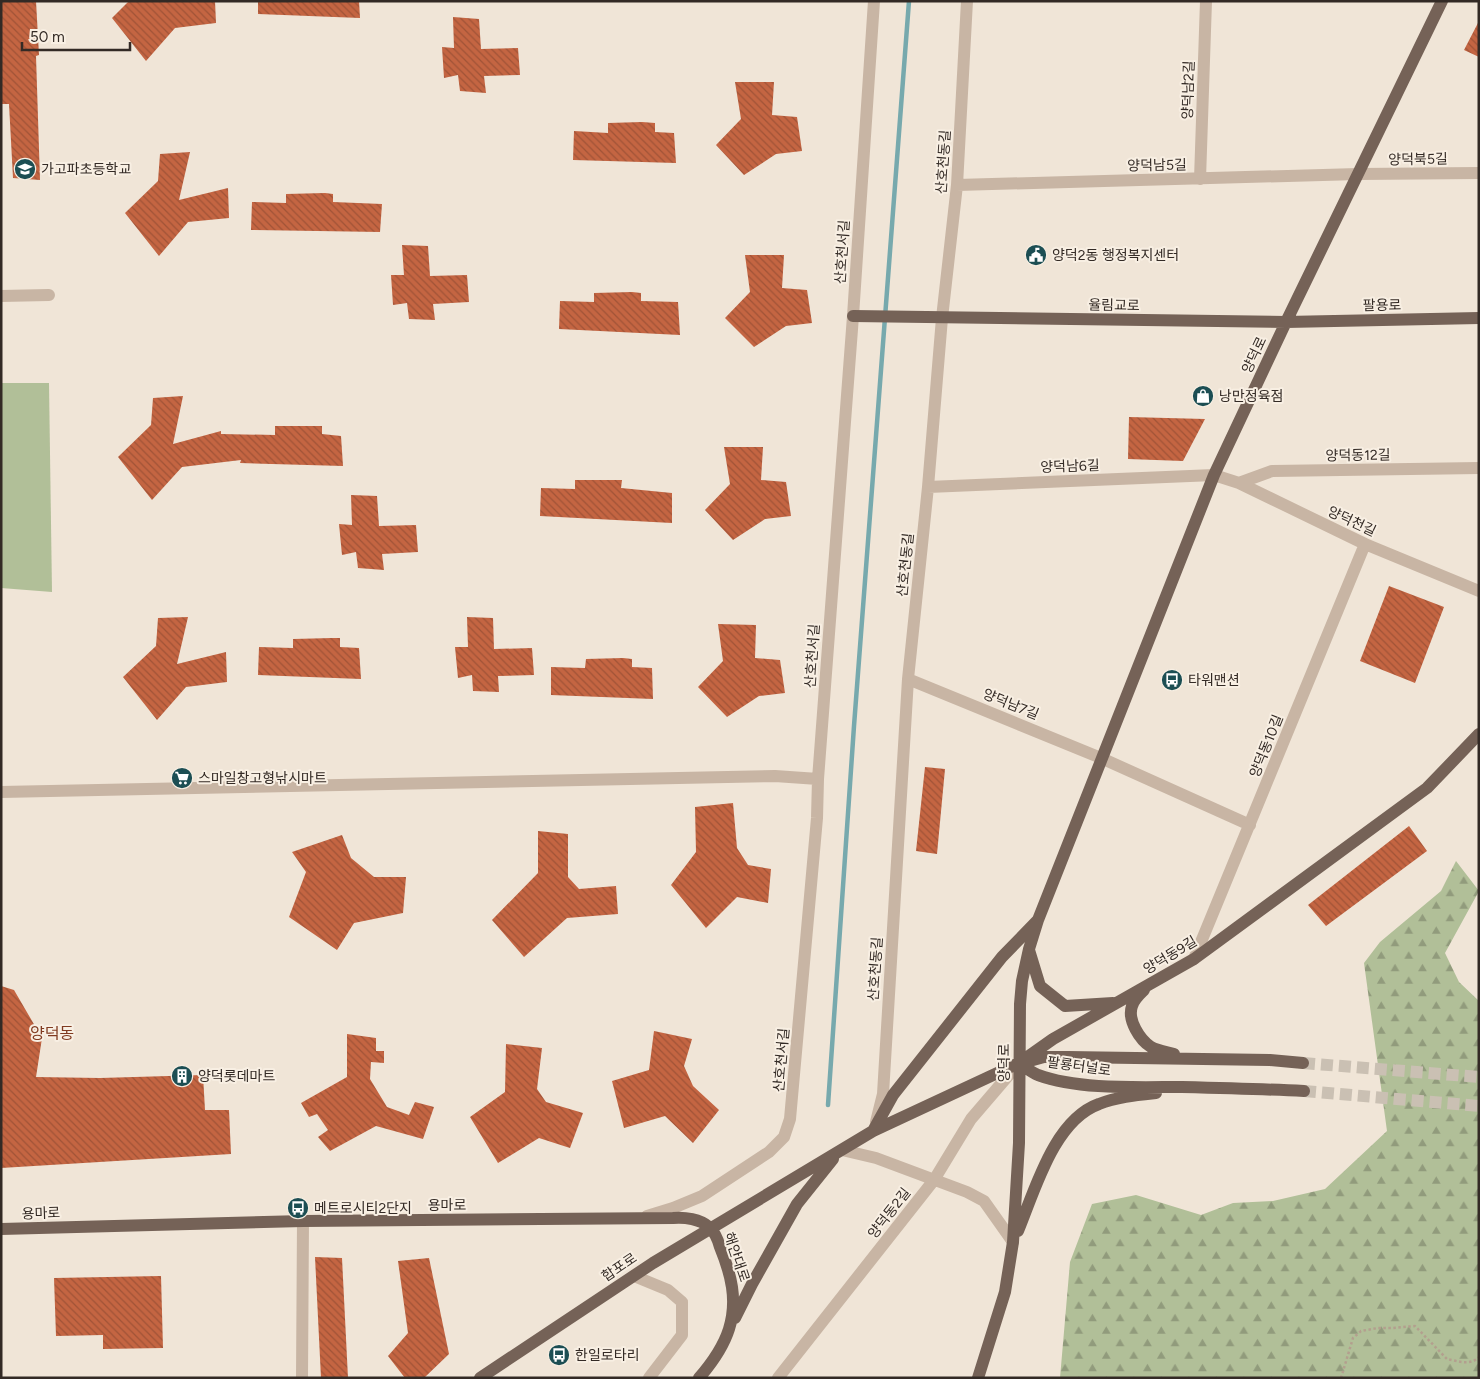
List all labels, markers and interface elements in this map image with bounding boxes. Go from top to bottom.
scale bar [22,20,130,52]
text: 50 m [30,28,65,46]
street label: 양덕남2길 [1179,60,1198,120]
street label: 산호천동길 [933,129,954,195]
street label: 양덕북5길 [1388,150,1448,169]
street label: 양덕남5길 [1127,156,1187,175]
school or university icon: 가고파초등학교 [13,157,37,181]
place label: 가고파초등학교 [41,161,131,178]
street label: 산호천서길 [832,219,853,285]
public building icon: 양덕2동 행정복지센터 [1024,243,1048,267]
place label: 양덕2동 행정복지센터 [1052,247,1179,264]
street label: 율림교로 [1088,297,1140,314]
street label: 팔용로 [1363,297,1402,314]
street label: 양덕로 [1239,334,1270,376]
shop icon: 낭만정육점 [1191,384,1215,408]
place label: 낭만정육점 [1219,388,1283,405]
street label: 양덕동12길 [1325,446,1391,465]
street label: 양덕남6길 [1040,457,1100,476]
street label: 양덕천길 [1325,503,1379,540]
street label: 산호천동길 [894,532,917,598]
street label: 산호천서길 [802,623,823,689]
bus stop icon: 타워맨션 [1160,668,1184,692]
place label: 타워맨션 [1188,672,1240,689]
street label: 양덕남7길 [980,686,1041,723]
street label: 양덕동10길 [1246,712,1287,780]
supermarket icon: 스마일창고형낚시마트 [170,766,194,790]
place label: 스마일창고형낚시마트 [198,770,327,787]
street label: 양덕동9길 [1140,933,1200,978]
street label: 산호천동길 [865,936,886,1002]
district label: 양덕동 [30,1024,74,1043]
street label: 산호천서길 [770,1027,793,1093]
street label: 양덕로 [996,1044,1013,1082]
street label: 팔룡터널로 [1046,1054,1112,1079]
building icon: 양덕롯데마트 [170,1064,194,1088]
place label: 양덕롯데마트 [198,1068,275,1085]
street label: 양덕동2길 [864,1185,914,1242]
bus stop icon: 메트로시티2단지 [286,1196,310,1220]
street label: 용마로 [428,1197,466,1214]
place label: 메트로시티2단지 [314,1200,412,1217]
street label: 용마로 [21,1204,61,1223]
street label: 해안대로 [720,1230,753,1284]
street label: 합포로 [599,1249,640,1285]
bus stop icon: 한일로타리 [547,1343,571,1367]
place label: 한일로타리 [575,1347,639,1364]

